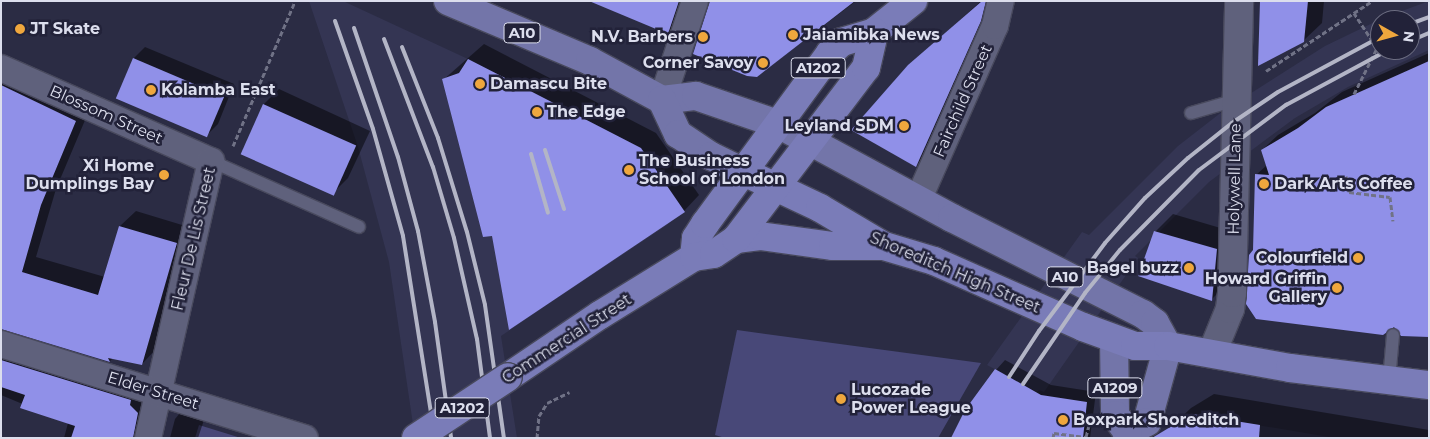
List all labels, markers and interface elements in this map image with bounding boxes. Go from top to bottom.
north arrow [1370,10,1420,60]
place label: JT Skate [30,19,100,39]
road number: A10 [503,20,541,46]
marker: JT Skate [14,23,26,35]
place label: Jaiamibka News [803,25,940,45]
place label: N.V. Barbers [591,27,693,47]
marker: Jaiamibka News [787,29,799,41]
text: N [1399,30,1419,43]
marker: N.V. Barbers [697,31,709,43]
street label: Fairchild Street [930,42,996,160]
place label: Corner Savoy [643,53,753,73]
road number: A1202 [790,56,846,80]
marker: Corner Savoy [757,57,769,69]
place label: Damascu Bite [490,74,607,94]
marker: Damascu Bite [474,78,486,90]
place label: Kolamba East [161,80,276,100]
street label: Blossom Street [47,82,165,148]
marker: Kolamba East [145,84,157,96]
place label: The Edge [547,102,626,122]
marker: The Edge [531,106,543,118]
place label: Leyland SDM [785,116,894,136]
marker: Leyland SDM [898,120,910,132]
street label: Holywell Lane [1224,123,1246,235]
place label: The Business School of London [639,151,785,189]
place label: Xi Home Dumplings Bay [25,156,154,194]
marker: The Business School of London [623,164,635,176]
street label: Fleur De Lis Street [168,165,220,313]
marker: Xi Home Dumplings Bay [158,169,170,181]
place label: Dark Arts Coffee [1274,174,1413,194]
marker: Dark Arts Coffee [1258,178,1270,190]
street label: Shoreditch High Street [867,228,1043,318]
place label: Colourfield [1256,248,1348,268]
marker: Colourfield [1352,252,1364,264]
place label: Bagel buzz [1087,258,1179,278]
marker: Bagel buzz [1183,262,1195,274]
road number: A10 [1046,264,1084,290]
place label: Howard Griffin Gallery [1205,269,1327,307]
marker: Howard Griffin Gallery [1331,282,1343,294]
street label: Commercial Street [499,290,635,388]
street label: Elder Street [105,368,201,414]
road number: A1209 [1086,376,1144,400]
place label: Lucozade Power League [851,380,971,418]
marker: Lucozade Power League [835,393,847,405]
road number: A1202 [434,396,490,420]
place label: Boxpark Shoreditch [1073,410,1239,430]
marker: Boxpark Shoreditch [1057,414,1069,426]

